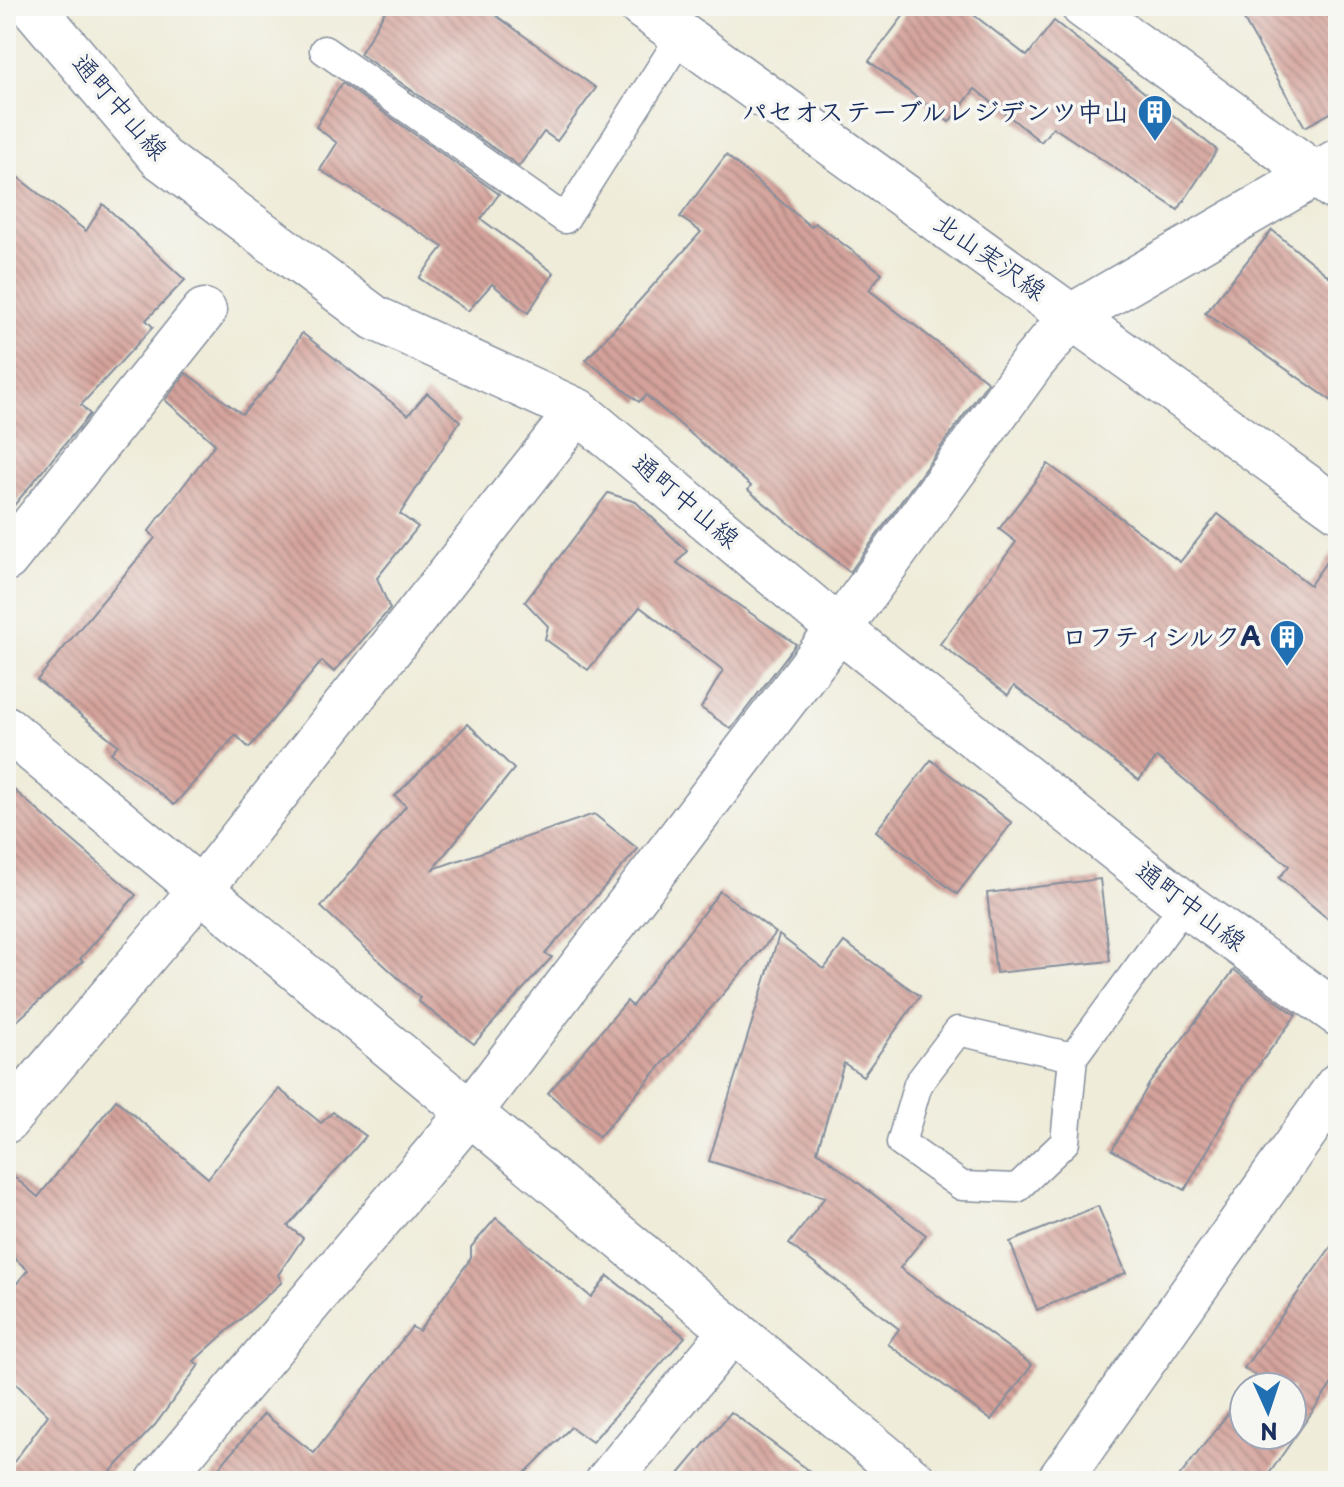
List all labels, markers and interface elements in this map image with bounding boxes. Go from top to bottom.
street label: 通町中山線 [64,44,178,168]
place label: パセオステーブルレジデンツ中山 [742,91,1129,130]
building icon: パセオステーブルレジデンツ中山 [1136,93,1174,143]
street label: 北山実沢線 [926,203,1055,309]
street label: 通町中山線 [625,443,749,557]
place label: ロフティシルクA [1062,616,1261,655]
building icon: ロフティシルクA [1268,618,1306,668]
street label: 通町中山線 [1128,850,1256,959]
north arrow [1228,1371,1308,1451]
text: N [1260,1416,1279,1449]

